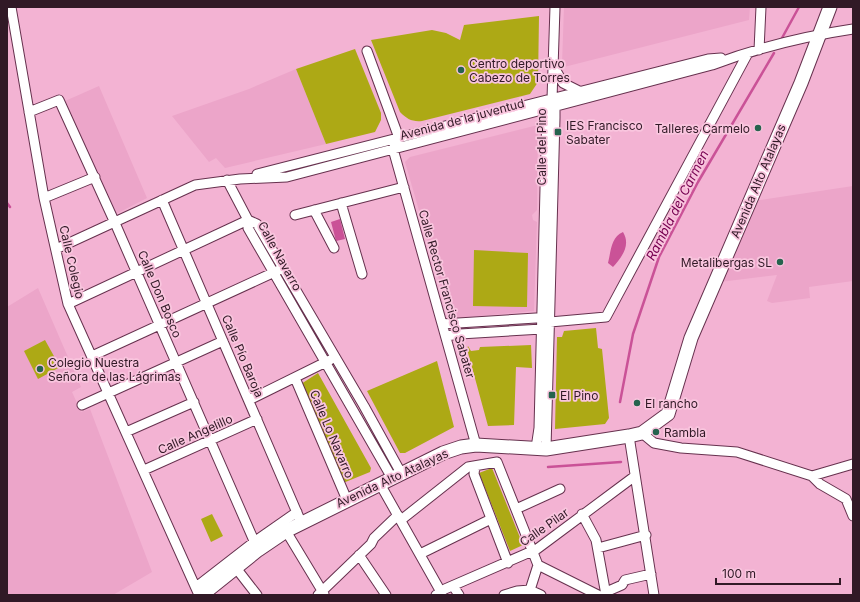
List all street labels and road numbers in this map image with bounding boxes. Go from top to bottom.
street label: Avenida de la juventud [398,95,526,143]
street label: Calle del Pino [534,108,549,186]
street label: Avenida Alto Atalayas [727,122,789,240]
street label: Calle Rector Francisco Sabater [416,208,478,380]
street label: Calle Navarro [255,219,305,293]
street label: Calle Colegio [56,224,88,300]
street label: Calle Don Bosco [135,248,185,340]
street label: Calle Pío Baroja [219,312,267,400]
street label: Calle Lo Navarro [307,388,357,480]
street label: Calle Angelillo [155,411,235,457]
street label: Avenida Alto Atalayas [333,445,451,511]
street label: Calle Pilar [517,504,572,549]

